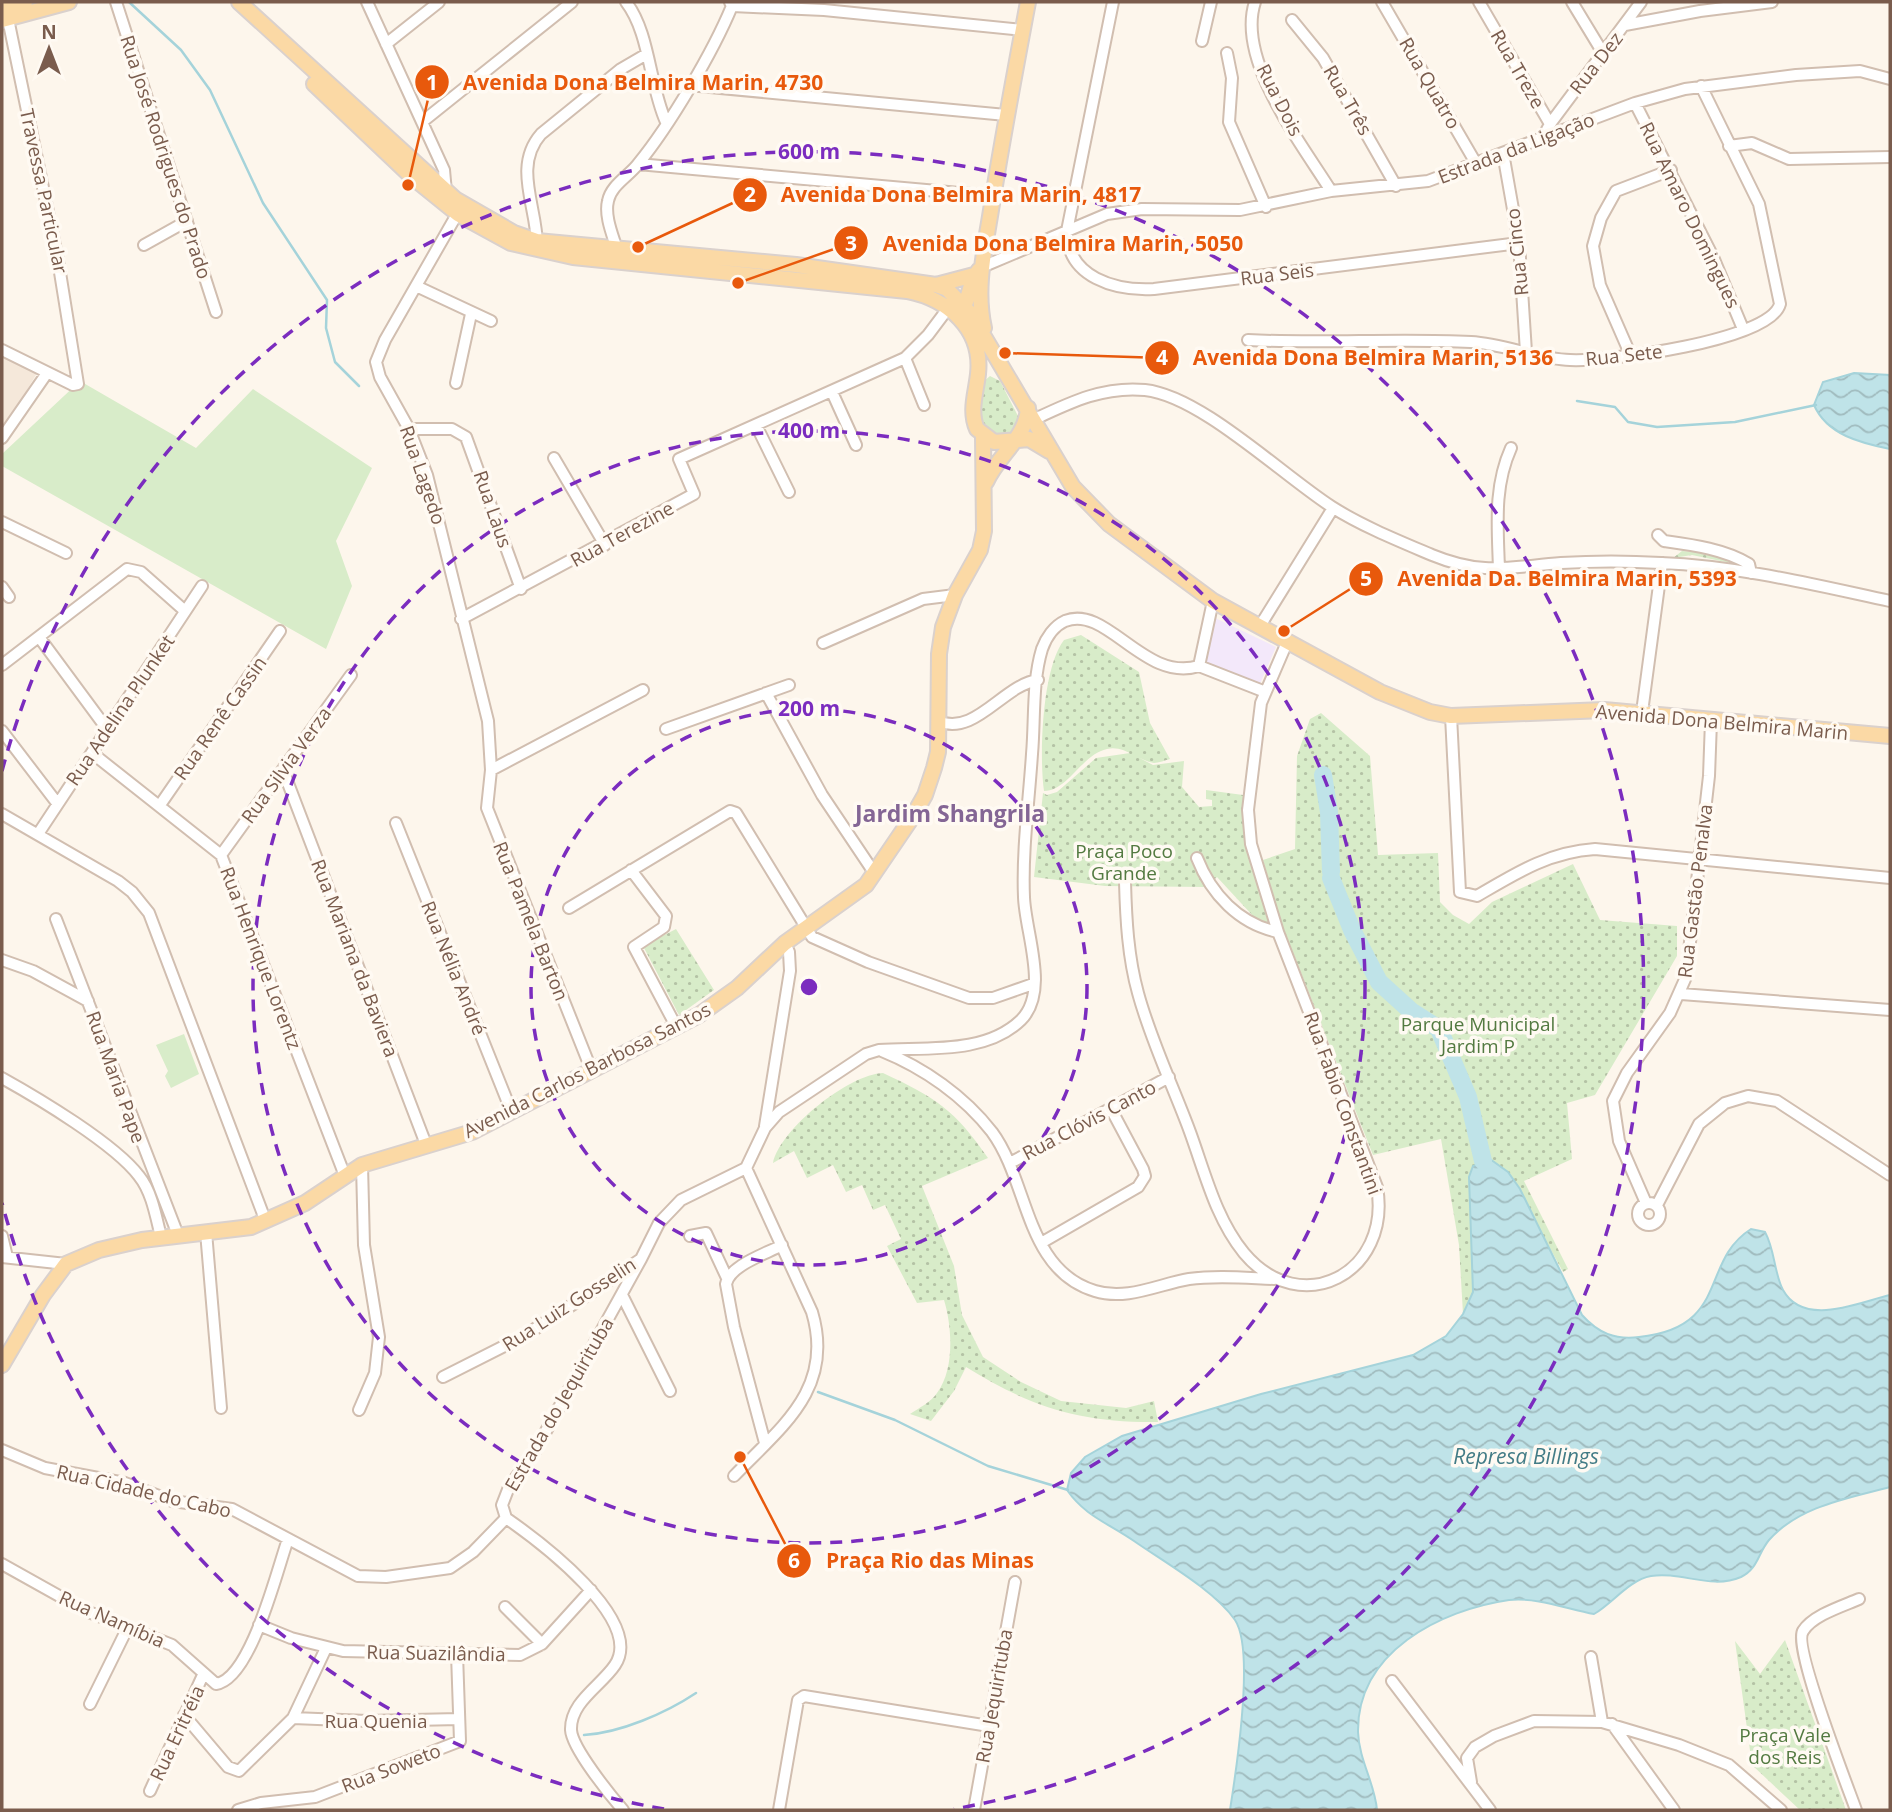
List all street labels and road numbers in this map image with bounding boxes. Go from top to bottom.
street label: Rua Treze [1485,25,1551,113]
street label: Rua Dez [1564,26,1629,99]
street label: Rua José Rodrigues do Prado [114,32,218,282]
street label: Rua Quatro [1393,32,1467,134]
street label: Rua Dois [1251,59,1309,141]
street label: Rua Três [1318,60,1378,140]
street label: Travessa Particular [14,106,74,276]
street label: Estrada da Ligação [1434,106,1598,190]
street label: Rua Amaro Domingues [1634,118,1746,312]
street label: Rua Cinco [1499,207,1535,297]
street label: Rua Seis [1239,257,1315,291]
street label: Rua Sete [1584,338,1664,372]
street label: Rua Lagedo [394,422,452,528]
street label: Rua Laus [468,467,518,551]
street label: Rua Terezine [566,495,678,573]
street label: Rua Adelina Plunket [60,629,180,791]
street label: Rua Renê Cassin [168,651,272,785]
street label: Avenida Dona Belmira Marin [1595,698,1849,746]
street label: Rua Silvia Verza [235,702,337,828]
street label: Rua Gastão Penalva [1671,802,1719,980]
street label: Rua Pamela Barton [487,837,575,1005]
street label: Rua Mariana da Baviera [305,855,405,1061]
street label: Rua Henrique Lorentz [214,863,308,1053]
street label: Rua Nélia André [415,897,493,1039]
street label: Avenida Carlos Barbosa Santos [459,996,715,1144]
street label: Rua Maria Pape [80,1007,152,1147]
street label: Rua Fabio Constantini [1298,1008,1388,1198]
street label: Rua Clóvis Canto [1018,1074,1160,1166]
street label: Rua Luiz Gosselin [497,1251,641,1357]
street label: Estrada do Jequirituba [499,1312,619,1496]
street label: Rua Cidade do Cabo [54,1458,234,1524]
street label: Rua Namíbia [55,1584,169,1654]
street label: Rua Jequirituba [969,1627,1019,1765]
street label: Rua Suazilândia [366,1639,506,1667]
street label: Rua Eritréia [144,1681,210,1785]
street label: Rua Quenia [325,1708,427,1734]
street label: Rua Soweto [338,1737,444,1799]

